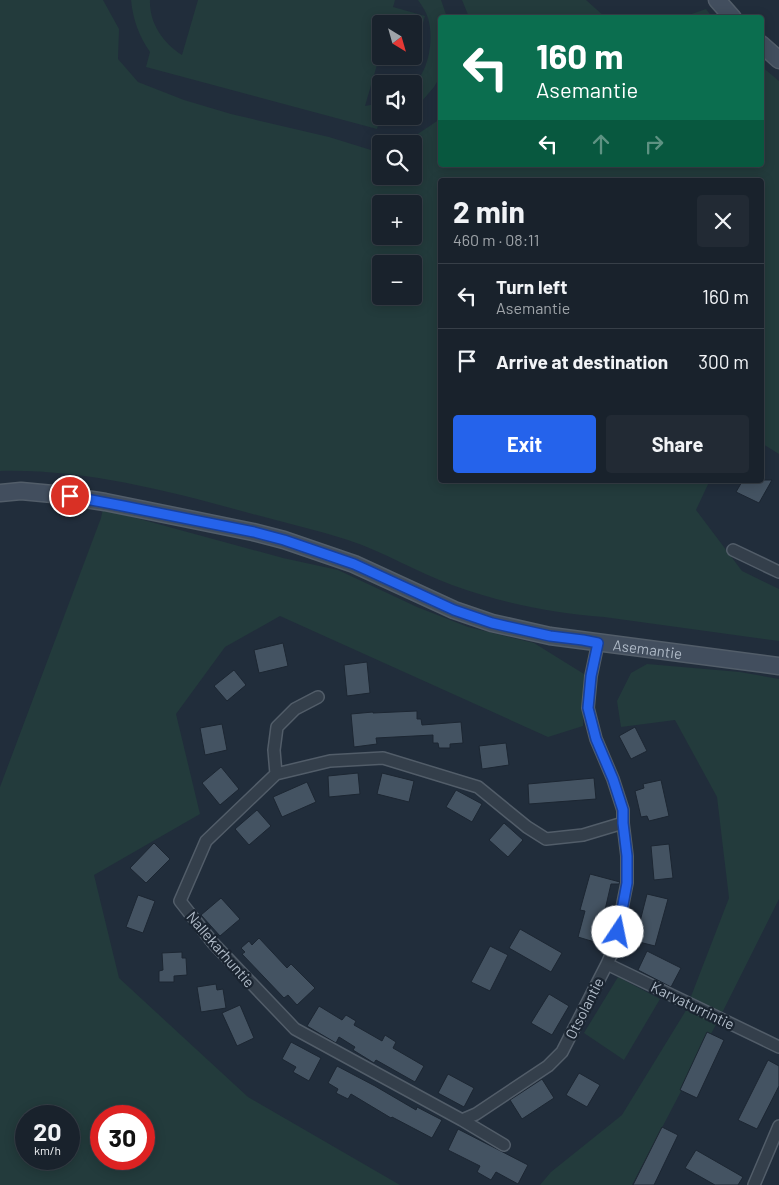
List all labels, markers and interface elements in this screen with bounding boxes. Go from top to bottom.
north arrow [372,15,422,65]
map controls [372,15,422,305]
text: 160 m [536,34,623,76]
icon: left [453,35,518,100]
button: sound [372,75,422,125]
text: Asemantie [536,76,638,102]
icon: left [534,130,562,158]
icon: ahead [587,130,615,158]
icon: right [640,130,668,158]
button: search [372,135,422,185]
text: 2 min [453,193,525,229]
button: + [372,195,422,245]
button: close [697,195,749,247]
text: 460 m · 08:11 [453,230,539,249]
button: − [372,255,422,305]
text: Turn left [496,275,567,298]
icon: left [453,282,481,310]
text: 160 m [702,285,749,308]
text: Asemantie [496,298,570,317]
icon: arrive [453,347,481,375]
text: Arrive at destination [496,350,668,373]
text: 300 m [698,350,749,373]
button: Exit [453,415,596,473]
button: Share [606,415,749,473]
pin [49,475,91,517]
icon: arrive [56,482,84,510]
street label: Asemantie [612,635,683,662]
position arrow [591,905,643,957]
street label: Nallekarhuntie [183,907,259,991]
street label: Otsolantie [561,974,607,1042]
street label: Karvaturrintie [648,977,738,1033]
speed limit sign: 30 [90,1105,155,1170]
text: 20 [33,1116,62,1146]
text: km/h [34,1143,61,1157]

